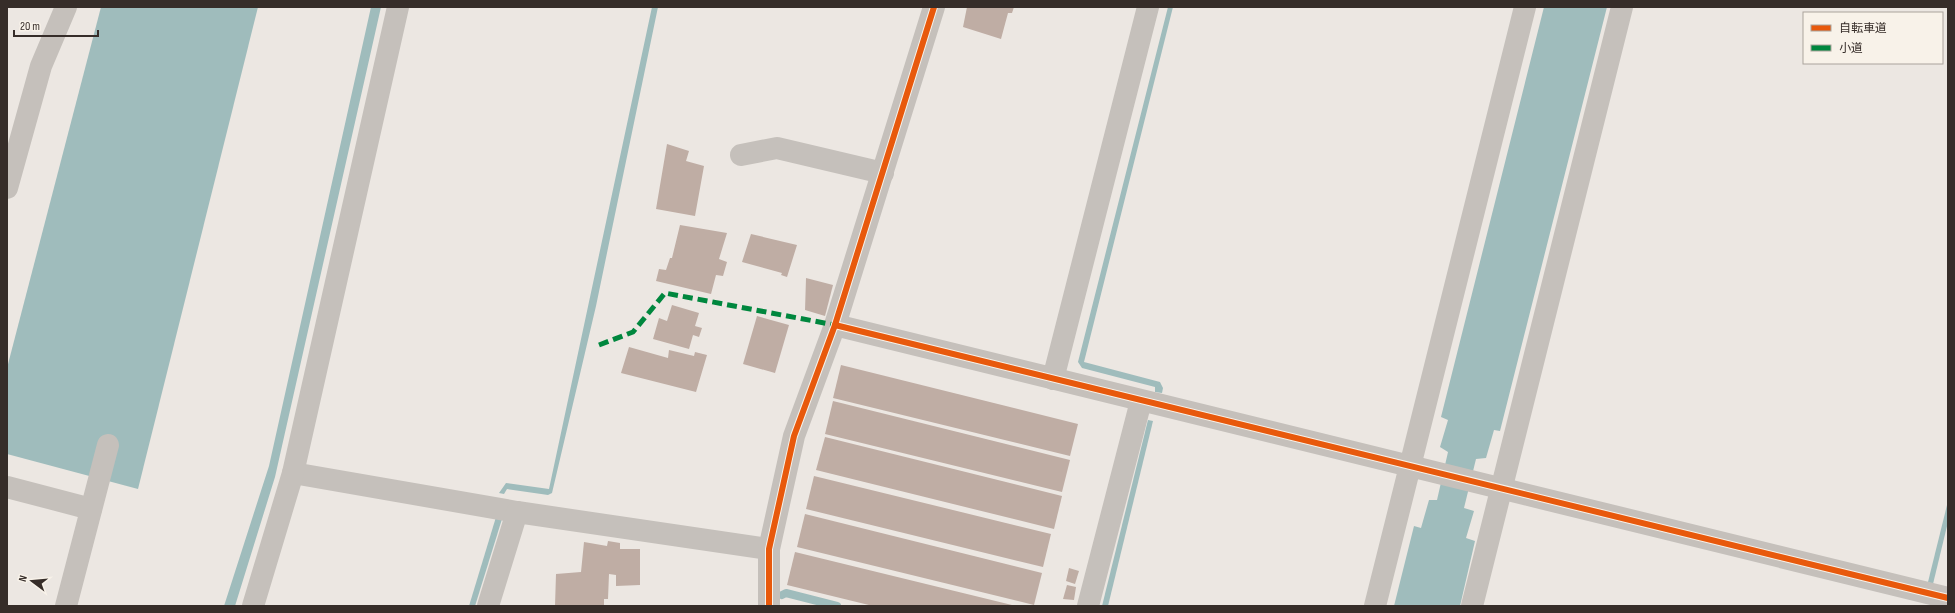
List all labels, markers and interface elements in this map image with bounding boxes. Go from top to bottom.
scale bar [14,12,98,38]
legend [1803,12,1943,64]
text: 20 m [20,19,40,34]
text: 自転車道 [1839,21,1887,36]
text: 小道 [1839,41,1863,56]
north arrow [12,561,52,601]
text: N [16,574,30,583]

